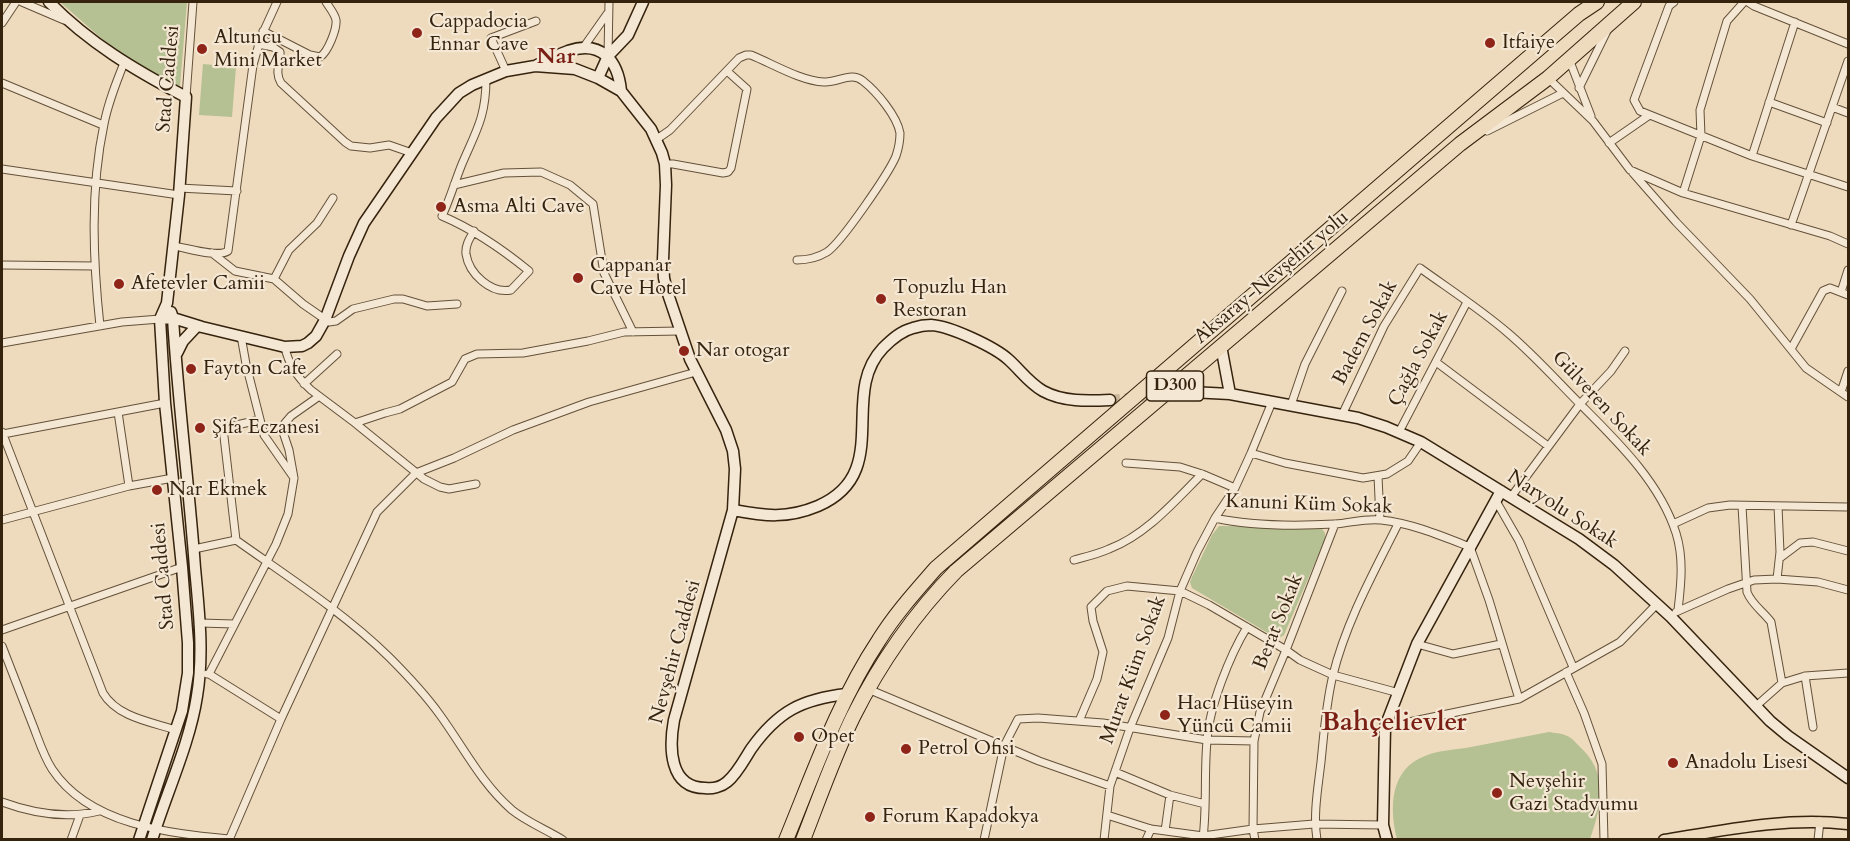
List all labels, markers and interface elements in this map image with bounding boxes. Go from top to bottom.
place label: Cappadocia Ennar Cave [429,10,529,57]
street label: Stad Caddesi [152,24,186,134]
place label: Altuncu Mini Market [214,26,322,73]
marker: Cappadocia Ennar Cave [410,26,424,40]
place label: Itfaiye [1502,31,1555,55]
marker: Itfaiye [1483,36,1497,50]
marker: Altuncu Mini Market [195,42,209,56]
district label: Nar [537,45,575,71]
place label: Asma Alti Cave [453,195,585,219]
marker: Asma Alti Cave [434,200,448,214]
street label: Aksaray-Nevşehir yolu [1190,206,1354,350]
place label: Cappanar Cave Hotel [590,254,687,301]
marker: Cappanar Cave Hotel [571,271,585,285]
place label: Afetevler Camii [131,272,265,296]
place label: Topuzlu Han Restoran [893,276,1007,323]
marker: Afetevler Camii [112,277,126,291]
street label: Badem Sokak [1328,277,1404,389]
marker: Topuzlu Han Restoran [874,292,888,306]
street label: Çağla Sokak [1384,307,1454,411]
place label: Nar otogar [696,339,789,363]
marker: Nar otogar [677,344,691,358]
street label: Gülveren Sokak [1546,346,1656,462]
place label: Fayton Cafe [203,357,307,381]
marker: Fayton Cafe [184,362,198,376]
road number: D300 [1146,371,1204,401]
place label: Şifa Eczanesi [212,416,320,440]
marker: Şifa Eczanesi [193,421,207,435]
street label: Naryolu Sokak [1502,465,1622,555]
place label: Nar Ekmek [169,478,267,502]
marker: Nar Ekmek [150,483,164,497]
street label: Kanuni Küm Sokak [1225,490,1393,520]
street label: Stad Caddesi [147,521,181,631]
street label: Berat Sokak [1249,571,1309,673]
street label: Nevşehir Caddesi [645,577,707,727]
street label: Murat Küm Sokak [1096,592,1172,748]
place label: Hacı Hüseyin Yüncü Camii [1177,692,1293,739]
marker: Hacı Hüseyin Yüncü Camii [1158,708,1172,722]
district label: Bahçelievler [1321,708,1467,740]
place label: Opet [811,725,854,749]
marker: Opet [792,730,806,744]
place label: Petrol Ofisi [918,737,1015,761]
marker: Petrol Ofisi [899,742,913,756]
place label: Anadolu Lisesi [1685,751,1808,775]
marker: Anadolu Lisesi [1666,756,1680,770]
place label: Nevşehir Gazi Stadyumu [1509,770,1638,817]
marker: Nevşehir Gazi Stadyumu [1490,786,1504,800]
place label: Forum Kapadokya [882,805,1039,829]
marker: Forum Kapadokya [863,810,877,824]

